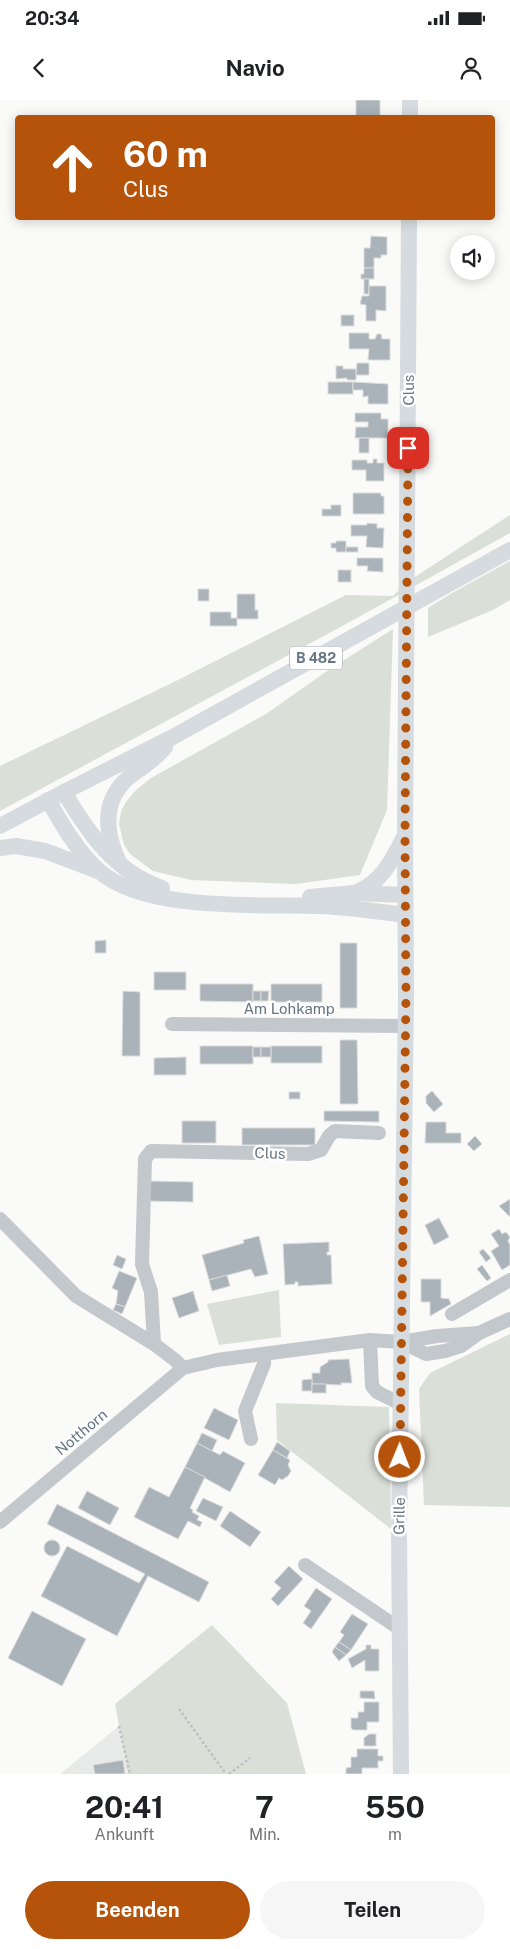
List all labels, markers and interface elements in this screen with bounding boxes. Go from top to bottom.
text: 20:34 [25,7,79,29]
icon: back [25,54,53,82]
icon: person [457,54,485,82]
text: Navio [225,55,285,81]
text: 60 m [123,134,208,175]
icon: ahead [40,135,105,200]
text: Clus [123,176,168,202]
map controls [450,235,495,280]
button: sound [450,235,495,280]
street label: Clus [400,375,417,405]
pin [387,427,429,469]
icon: arrive [394,434,422,462]
road number: B 482 [290,646,342,670]
street label: Am Lohkamp [243,1000,335,1017]
street label: Clus [254,1144,286,1162]
street label: Notthorn [52,1406,110,1458]
position arrow [373,1430,425,1482]
street label: Grille [390,1497,408,1535]
text: 20:41 [85,1789,164,1825]
text: 7 [255,1789,274,1825]
text: 550 [365,1789,425,1825]
text: Ankunft [95,1825,154,1844]
text: Min. [249,1825,280,1844]
text: m [388,1825,402,1844]
button: Beenden [25,1881,250,1939]
button: Teilen [260,1881,485,1939]

